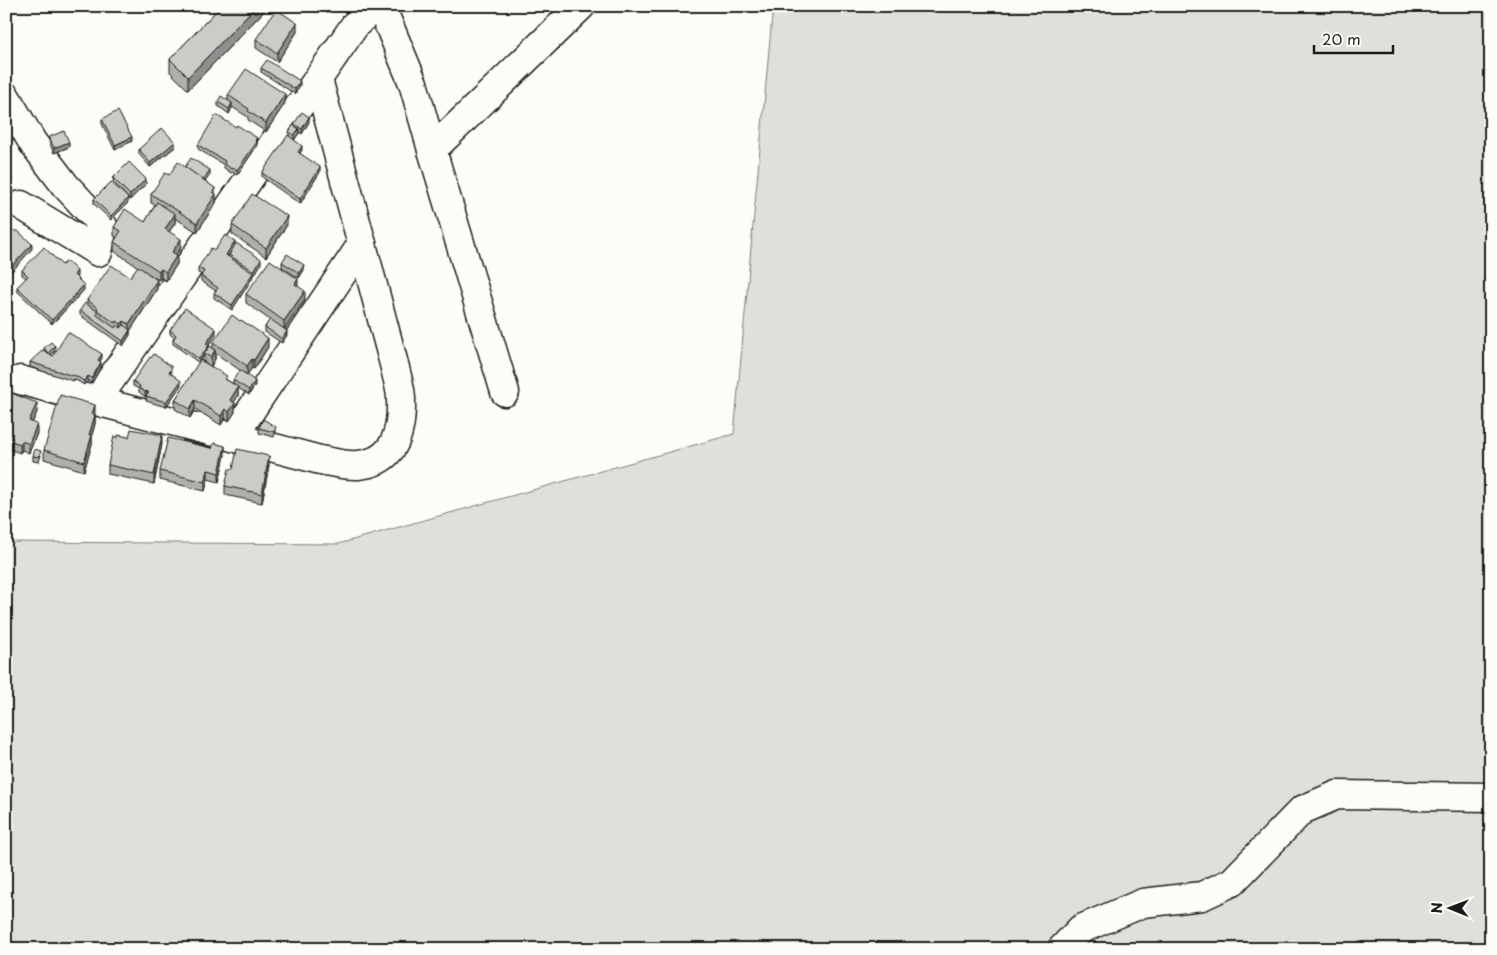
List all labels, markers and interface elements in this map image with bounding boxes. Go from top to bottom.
scale bar [1314,22,1393,54]
text: 20 m [1322,27,1361,50]
north arrow [1424,882,1474,932]
text: N [1426,902,1447,913]

